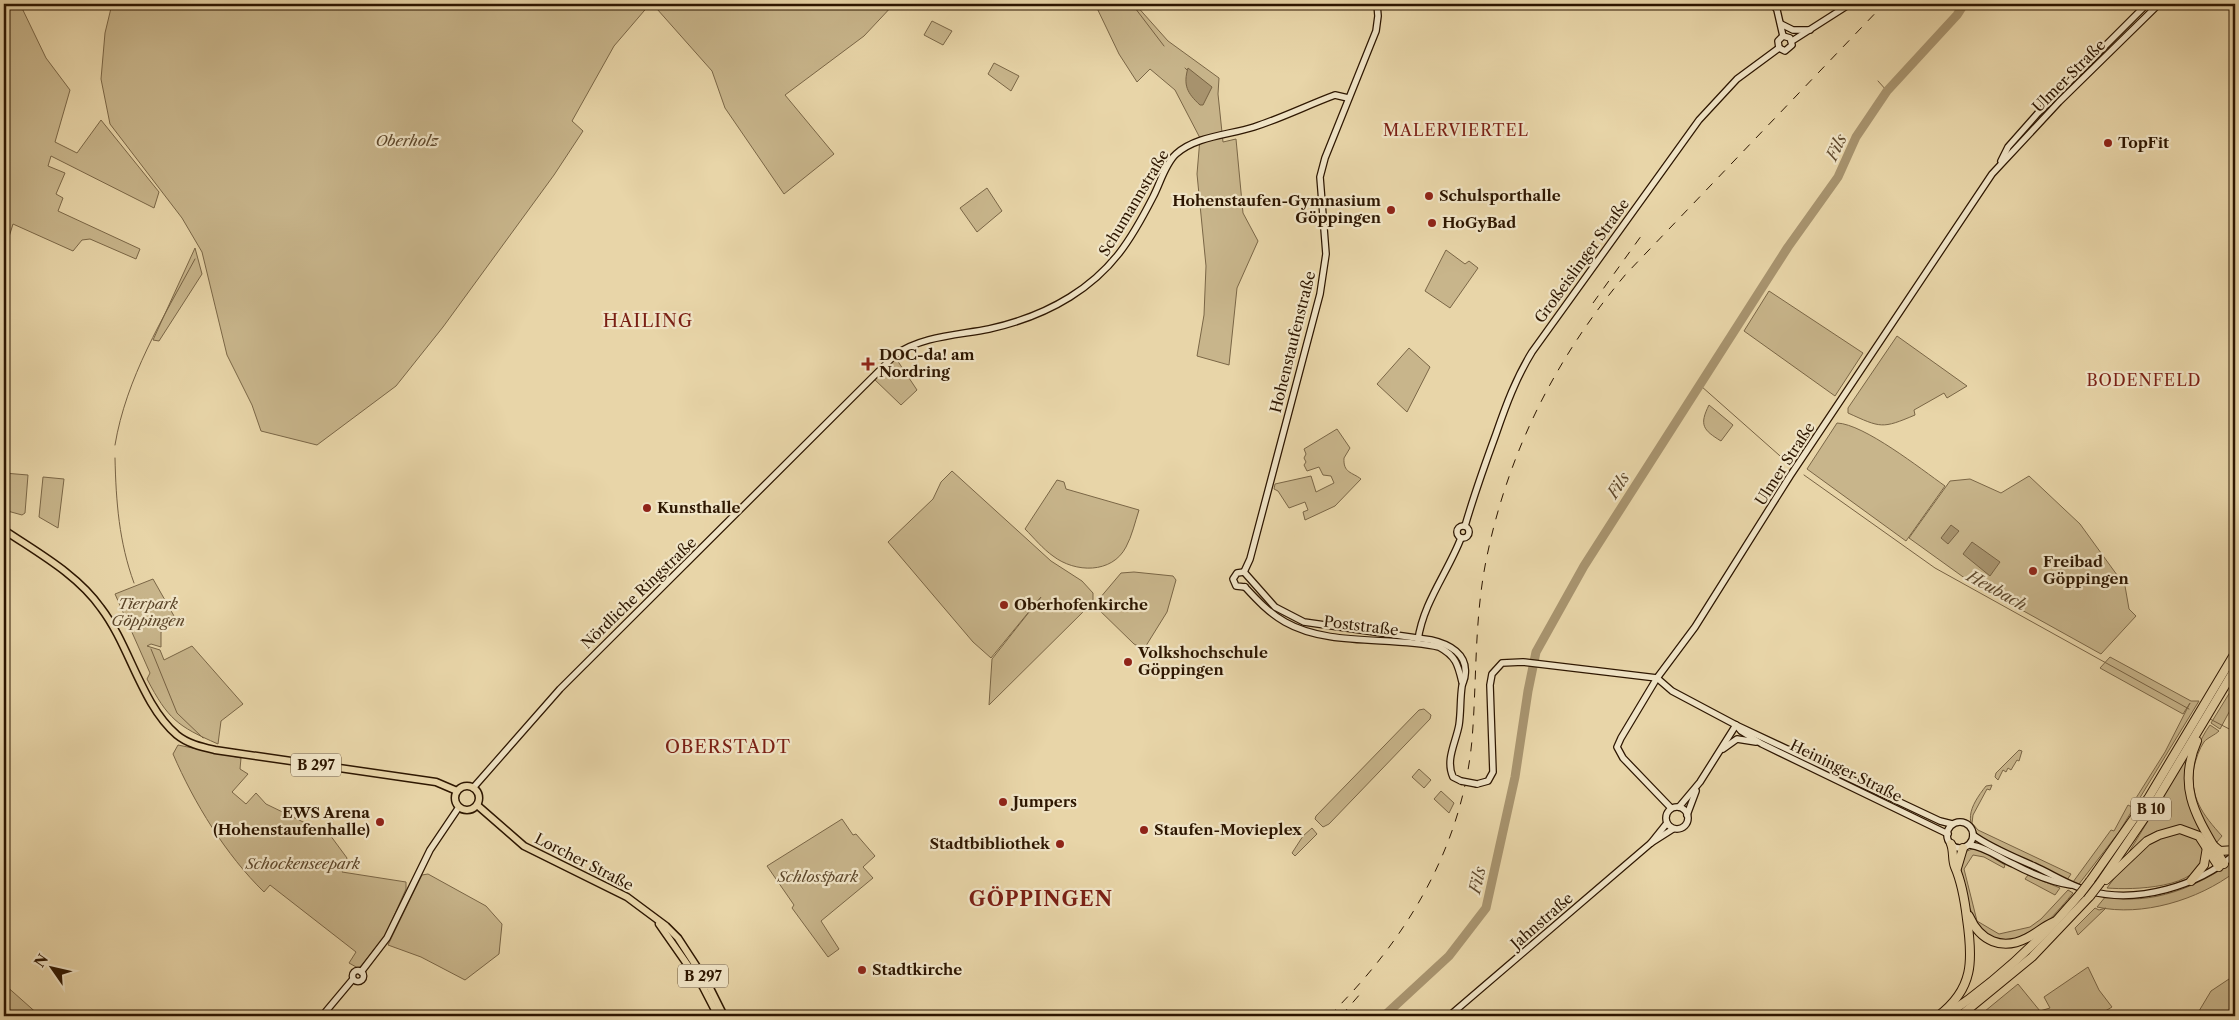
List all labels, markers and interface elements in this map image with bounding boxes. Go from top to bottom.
street label: Ulmer Straße [2028,35,2109,116]
district label: MALERVIERTEL [1383,120,1529,140]
park label: Oberholz [375,131,440,150]
water label: Fils [1820,131,1851,165]
place label: TopFit [2118,133,2169,152]
marker: TopFit [2102,137,2114,149]
street label: Schumannstraße [1094,146,1173,259]
place label: Schulsporthalle [1439,186,1561,205]
marker: Schulsporthalle [1423,190,1435,202]
place label: Hohenstaufen-Gymnasium Göppingen [1172,191,1382,227]
street label: Großeislinger Straße [1530,195,1633,327]
marker: Hohenstaufen-Gymnasium Göppingen [1385,204,1397,216]
place label: HoGyBad [1442,213,1516,232]
marker: HoGyBad [1426,217,1438,229]
street label: Hohenstaufenstraße [1266,269,1319,415]
district label: HAILING [603,310,693,332]
place label: DOC-da! am Nordring [879,345,975,381]
marker: DOC-da! am Nordring [861,357,875,371]
district label: BODENFELD [2086,370,2202,390]
street label: Ulmer Straße [1751,418,1819,509]
water label: Fils [1601,468,1634,503]
place label: Kunsthalle [657,498,740,517]
marker: Kunsthalle [641,502,653,514]
street label: Nördliche Ringstraße [577,533,700,653]
place label: Freibad Göppingen [2043,552,2129,588]
water label: Heubach [1962,564,2030,615]
marker: Freibad Göppingen [2027,565,2039,577]
park label: Tierpark Göppingen [111,594,185,630]
place label: Oberhofenkirche [1014,595,1148,614]
marker: Oberhofenkirche [998,599,1010,611]
street label: Poststraße [1323,611,1400,640]
place label: Volkshochschule Göppingen [1137,643,1268,679]
marker: Volkshochschule Göppingen [1122,656,1134,668]
street label: Heininger Straße [1787,735,1905,806]
district label: OBERSTADT [665,736,791,758]
road number: B 297 [291,754,341,776]
place label: Jumpers [1010,792,1077,811]
marker: Jumpers [997,796,1009,808]
road number: B 10 [2131,798,2171,821]
place label: EWS Arena (Hohenstaufenhalle) [213,803,370,839]
marker: EWS Arena (Hohenstaufenhalle) [374,816,386,828]
place label: Staufen-Movieplex [1154,820,1302,839]
marker: Staufen-Movieplex [1138,824,1150,836]
street label: Lorcher Straße [532,829,637,895]
place label: Stadtbibliothek [929,834,1051,853]
marker: Stadtbibliothek [1054,838,1066,850]
park label: Schockenseepark [245,854,360,873]
water label: Fils [1464,865,1490,897]
park label: Schlosspark [777,867,858,886]
district label: GÖPPINGEN [969,886,1113,911]
street label: Jahnstraße [1505,888,1577,954]
north arrow [28,942,78,992]
text: N [30,951,52,971]
place label: Stadtkirche [872,960,962,979]
road number: B 297 [678,964,728,988]
marker: Stadtkirche [856,964,868,976]

